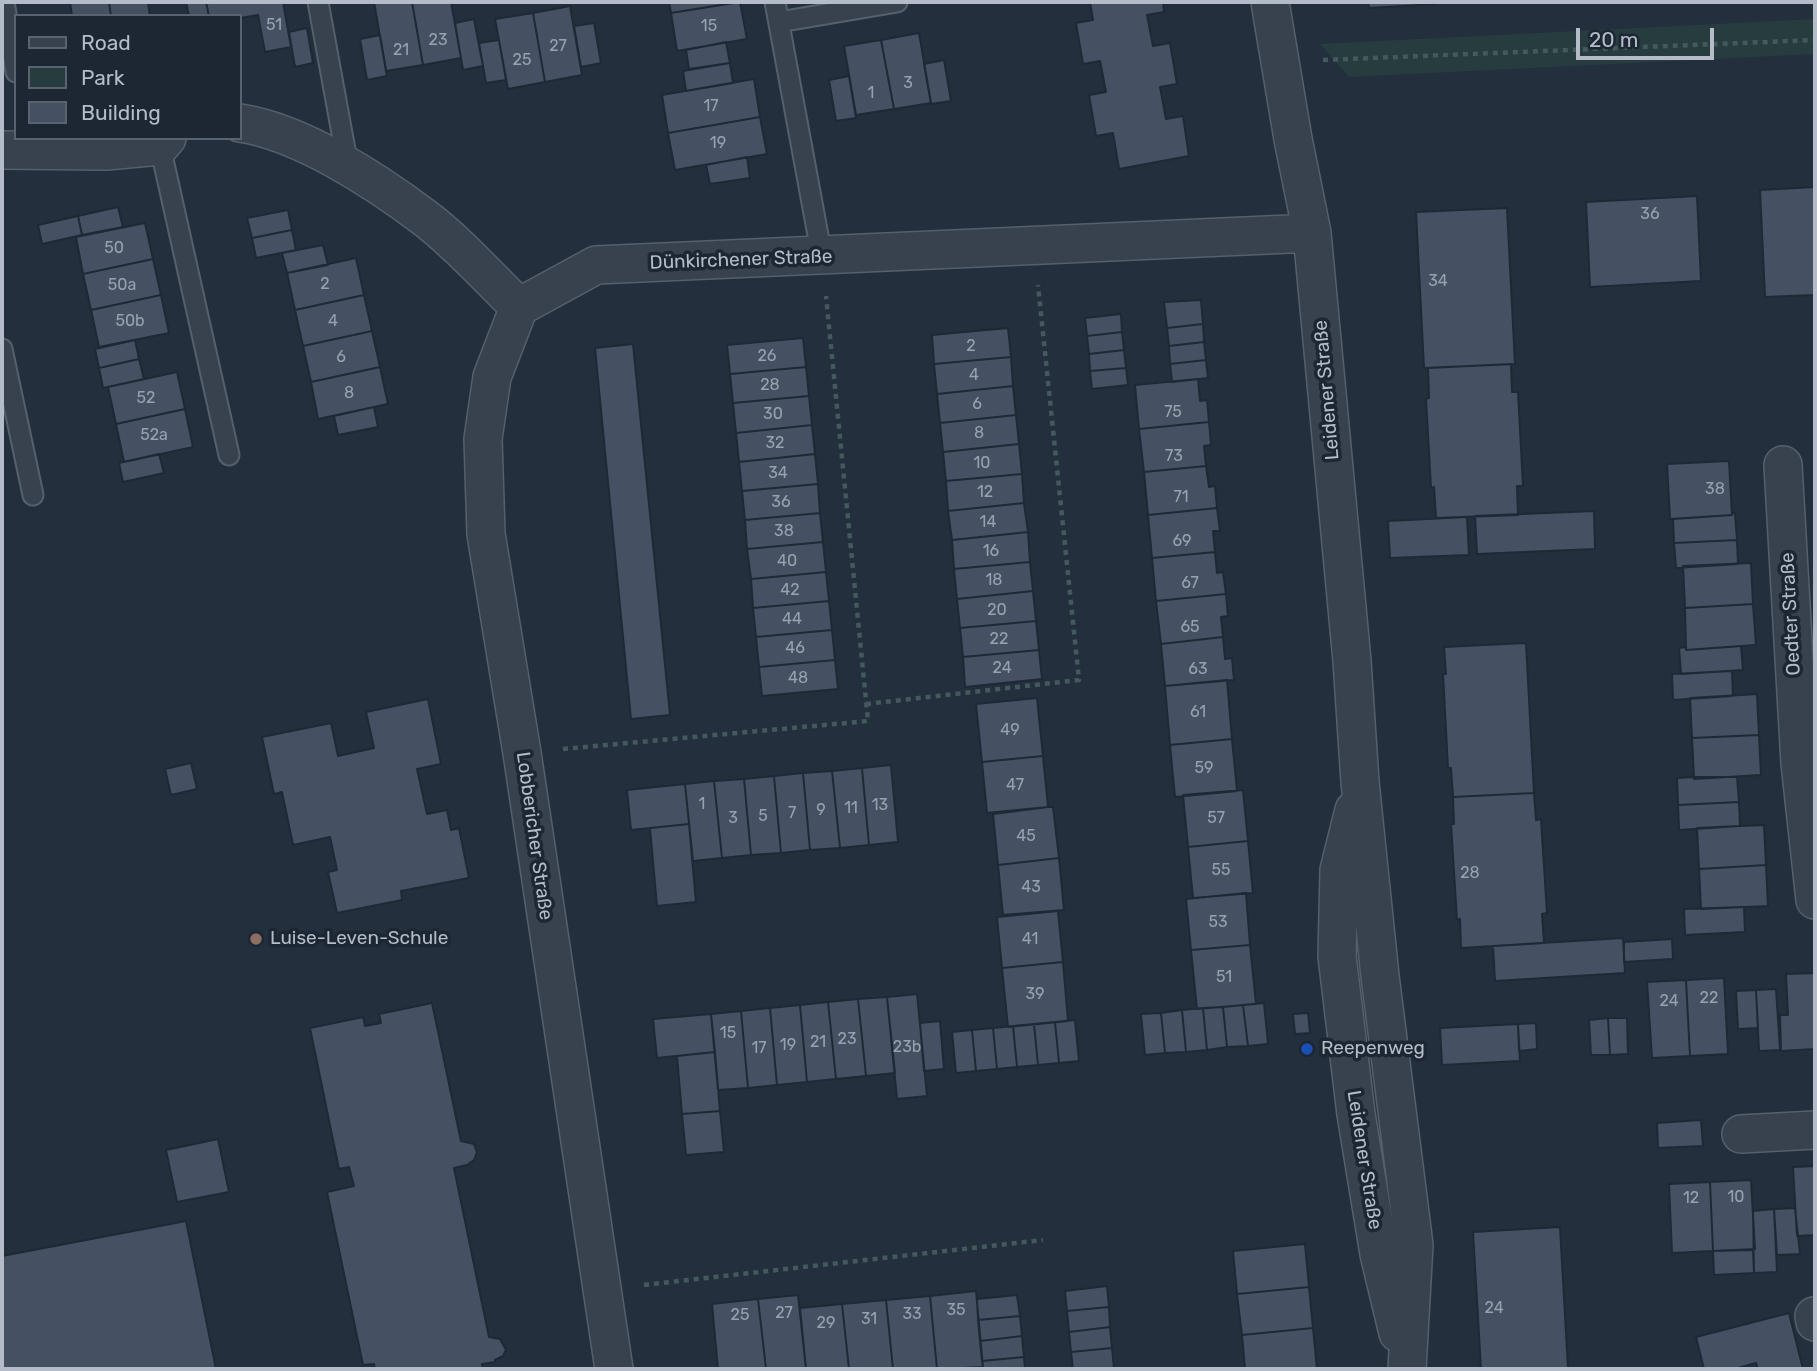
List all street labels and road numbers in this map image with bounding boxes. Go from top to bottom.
street label: Dünkirchener Straße [649,245,833,275]
street label: Leidener Straße [1310,319,1344,461]
street label: Oedter Straße [1776,552,1806,676]
street label: Lobbericher Straße [511,750,557,922]
street label: Leidener Straße [1342,1089,1386,1231]

